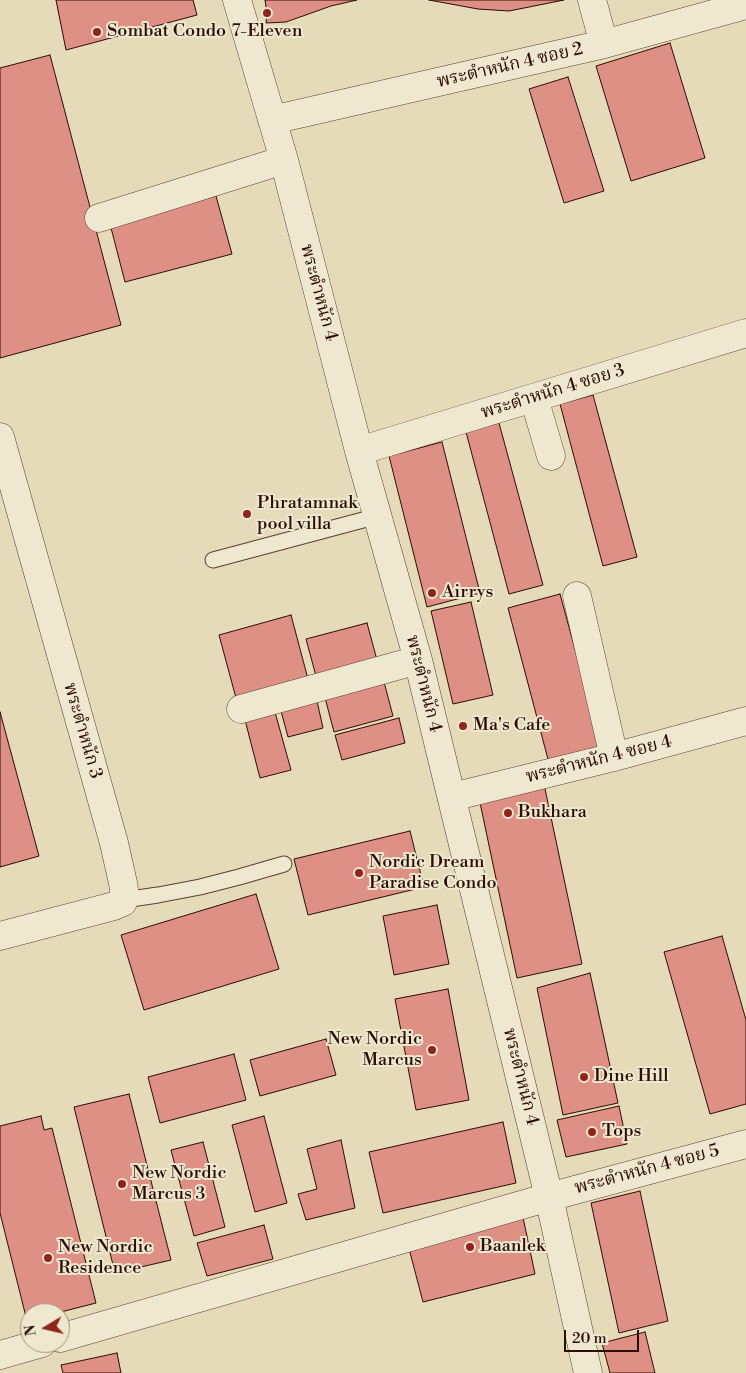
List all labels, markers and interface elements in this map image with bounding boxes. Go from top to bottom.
marker: 7-Eleven [261,7,273,19]
place label: Sombat Condo [107,21,226,43]
place label: 7-Eleven [232,21,302,43]
marker: Sombat Condo [91,26,103,38]
street label: พระตำหนัก 4 ซอย 2 [435,39,585,93]
street label: พระตำหนัก 4 [295,242,341,344]
street label: พระตำหนัก 4 ซอย 3 [479,360,627,424]
place label: Phratamnak pool villa [257,493,358,536]
marker: Phratamnak pool villa [241,508,253,520]
place label: Airrys [442,582,493,604]
marker: Airrys [426,587,438,599]
street label: พระตำหนัก 4 [400,633,446,735]
street label: พระตำหนัก 3 [58,681,106,781]
place label: Ma's Cafe [473,715,550,737]
marker: Ma's Cafe [457,720,469,732]
street label: พระตำหนัก 4 ซอย 4 [524,731,674,789]
place label: Bukhara [518,802,587,824]
marker: Bukhara [502,807,514,819]
place label: Nordic Dream Paradise Condo [369,852,497,894]
marker: Nordic Dream Paradise Condo [353,867,365,879]
street label: พระตำหนัก 4 [497,1026,543,1128]
place label: New Nordic Marcus [328,1029,422,1072]
marker: New Nordic Marcus [426,1044,438,1056]
place label: Dine Hill [594,1066,668,1088]
marker: Dine Hill [578,1071,590,1083]
place label: Tops [602,1121,641,1143]
marker: Tops [586,1126,598,1138]
street label: พระตำหนัก 4 ซอย 5 [572,1140,722,1200]
place label: New Nordic Marcus 3 [132,1163,226,1206]
marker: New Nordic Marcus 3 [116,1178,128,1190]
place label: Baanlek [480,1236,545,1258]
place label: New Nordic Residence [58,1237,152,1280]
marker: Baanlek [464,1241,476,1253]
marker: New Nordic Residence [42,1252,54,1264]
north arrow [20,1303,70,1353]
scale bar [566,1320,641,1352]
text: N [21,1323,41,1337]
text: 20 m [572,1329,607,1348]

